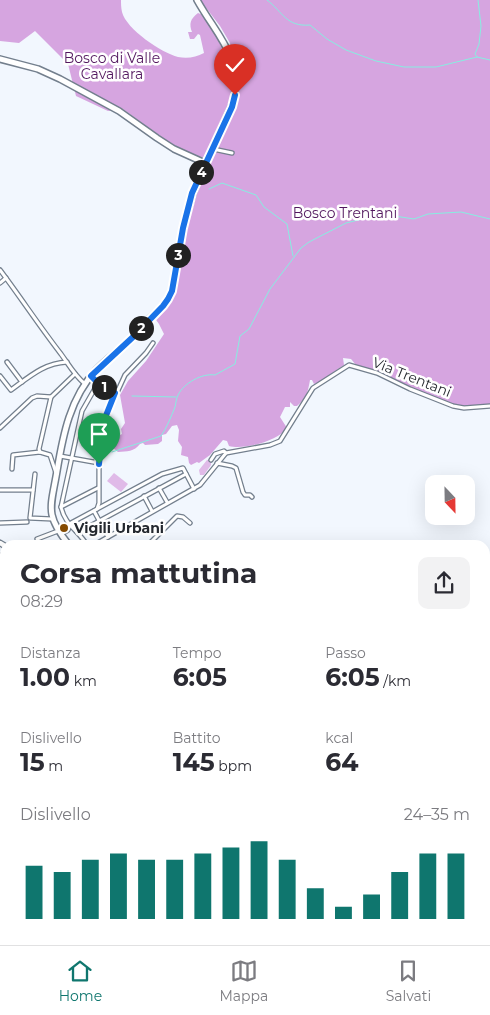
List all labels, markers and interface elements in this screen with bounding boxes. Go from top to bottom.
pin [214,44,256,95]
park label: Bosco di Valle Cavallara [64,49,160,83]
icon: check [221,51,249,79]
pin: 4 [188,160,214,184]
text: 4 [197,163,206,181]
park label: Bosco Trentani [293,204,397,222]
pin: 3 [166,242,190,268]
text: 3 [174,246,183,264]
pin: 2 [128,316,154,340]
text: 2 [137,319,146,337]
street label: Via Trentani [370,353,454,401]
pin: 1 [92,374,116,400]
text: 1 [102,378,107,396]
pin [78,413,120,464]
icon: arrive [85,420,113,448]
north arrow [425,475,475,525]
map controls [425,475,475,525]
place label: Vigili Urbani [73,519,164,537]
marker: Vigili Urbani [58,522,70,534]
text: Corsa mattutina [20,556,257,590]
button: share [418,557,470,609]
text: 08:29 [20,592,63,611]
text: Distanza [20,644,81,662]
text: Tempo [173,644,222,662]
text: Passo [325,644,366,662]
text: 1.00 [20,662,70,692]
text: 6:05 [173,662,227,692]
text: 6:05 [325,662,380,692]
text: km [70,672,97,690]
text: /km [380,672,411,690]
text: Dislivello [20,729,82,747]
text: Battito [173,729,221,747]
text: kcal [325,729,353,747]
text: 15 [20,747,45,777]
text: 145 [173,747,215,777]
text: 64 [325,747,358,777]
text: m [45,757,63,775]
text: bpm [215,757,252,775]
text: Dislivello [20,805,91,824]
text: 24–35 m [404,805,470,824]
tab: Home [59,957,102,1005]
tab: Mappa [219,957,268,1005]
tab: Salvati [386,957,431,1005]

